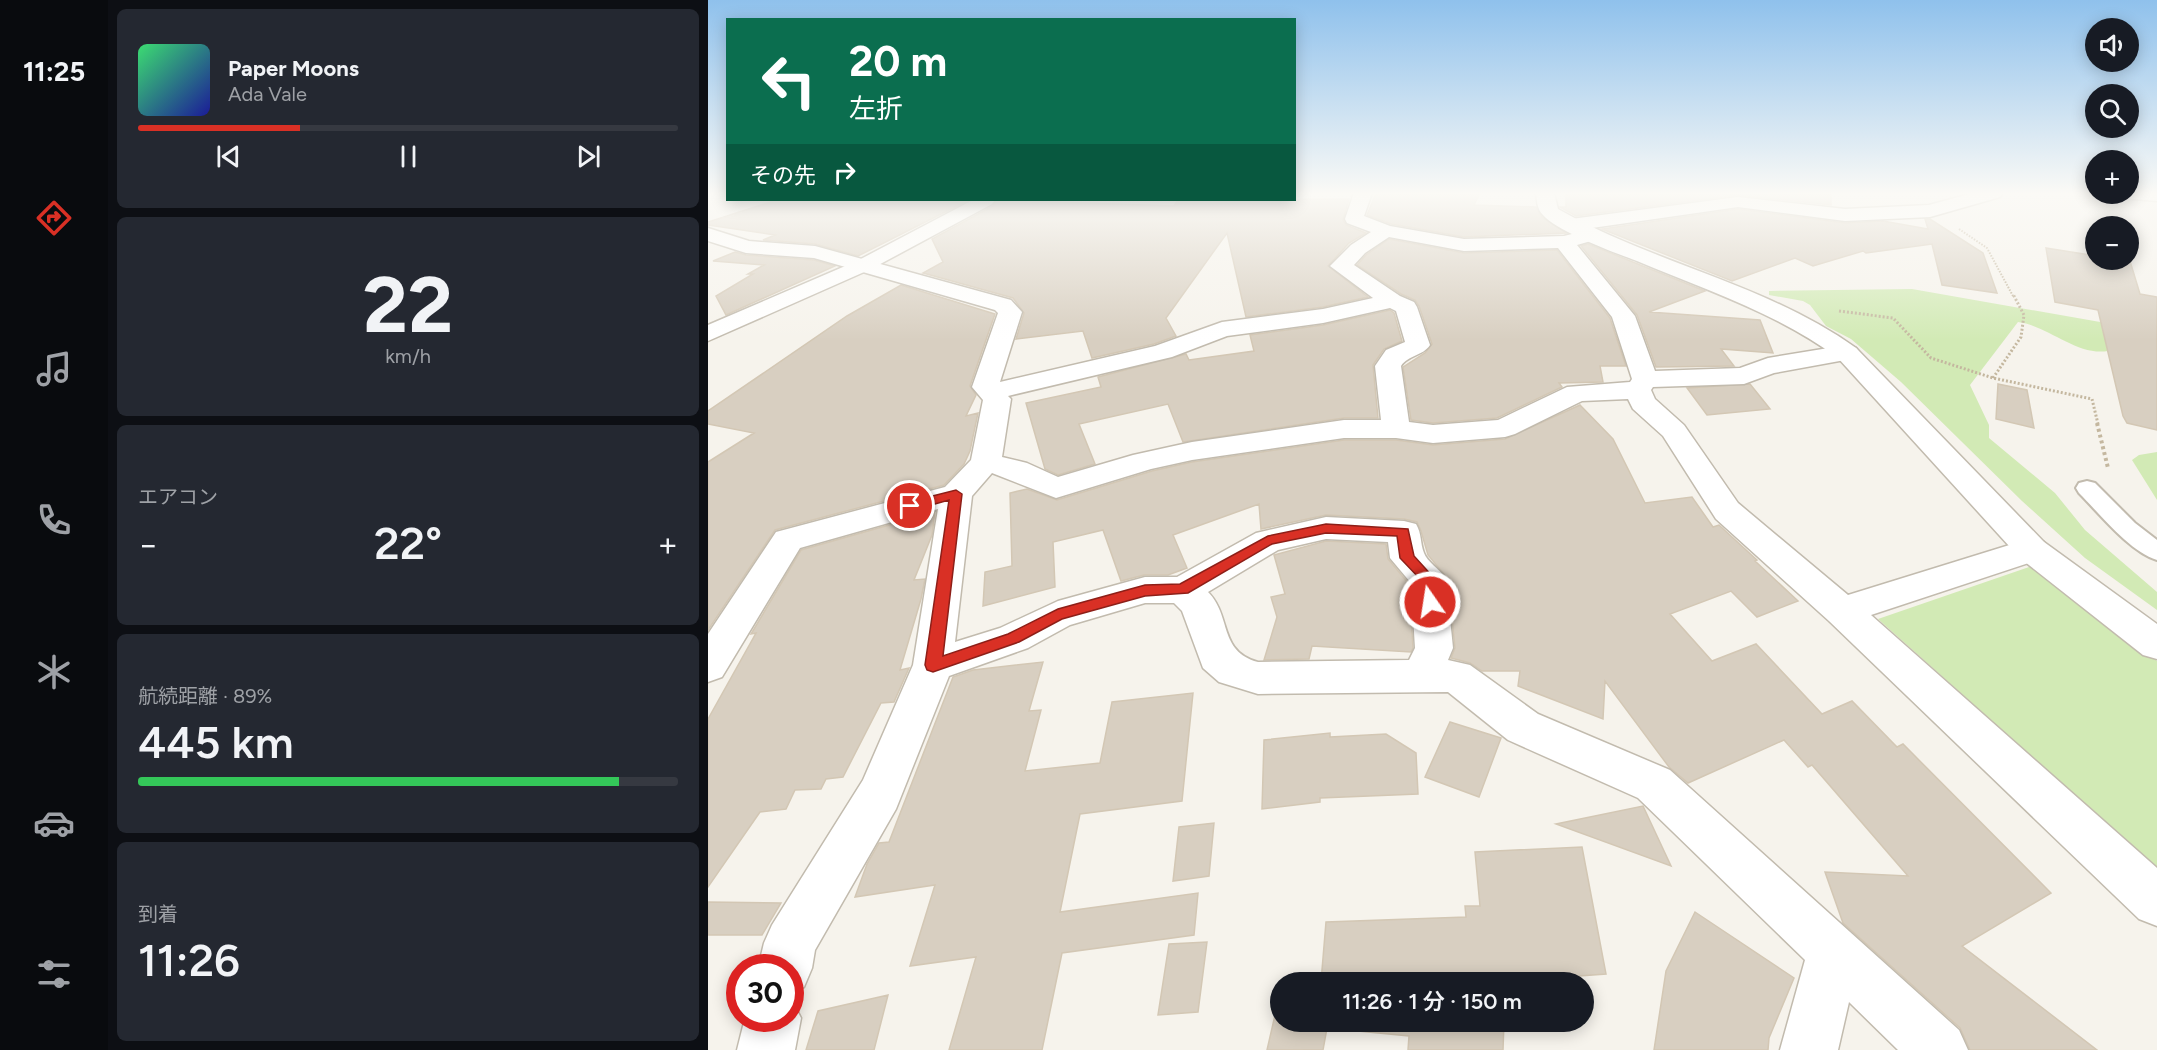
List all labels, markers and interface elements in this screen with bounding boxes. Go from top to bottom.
map controls [2085,18,2139,270]
button: sound [2085,18,2139,72]
text: 20 m [849,36,947,87]
icon: left [750,42,828,120]
text: 11:25 [23,55,85,88]
text: Paper Moons [228,55,359,82]
text: Ada Vale [228,82,307,106]
button: search [2085,84,2139,138]
text: 左折 [849,92,903,125]
icon: previous [212,140,245,173]
icon: pause [392,140,425,173]
icon: next [572,140,605,173]
button: + [2085,150,2139,204]
icon: right [828,156,861,189]
text: その先 [750,162,816,189]
icon: directions [33,197,75,239]
button: − [2085,216,2139,270]
text: 22 [363,258,453,352]
text: km/h [385,344,431,368]
icon: music [33,348,75,390]
pin [884,480,935,531]
text: エアコン [138,485,218,509]
icon: arrive [893,489,926,522]
icon: phone [33,499,75,541]
text: 22° [374,516,442,570]
text: − [138,525,159,564]
text: + [657,525,678,564]
position arrow [1398,570,1462,634]
icon: climate [33,651,75,693]
text: 航続距離 · 89% [138,684,272,708]
text: 445 km [138,715,294,769]
icon: car [33,802,75,844]
text: 到着 [138,902,178,926]
text: 11:26 [138,933,240,987]
icon: filters [33,953,75,995]
speed limit sign: 30 [726,954,804,1032]
text: 11:26 · 1 分 · 150 m [1342,988,1522,1015]

